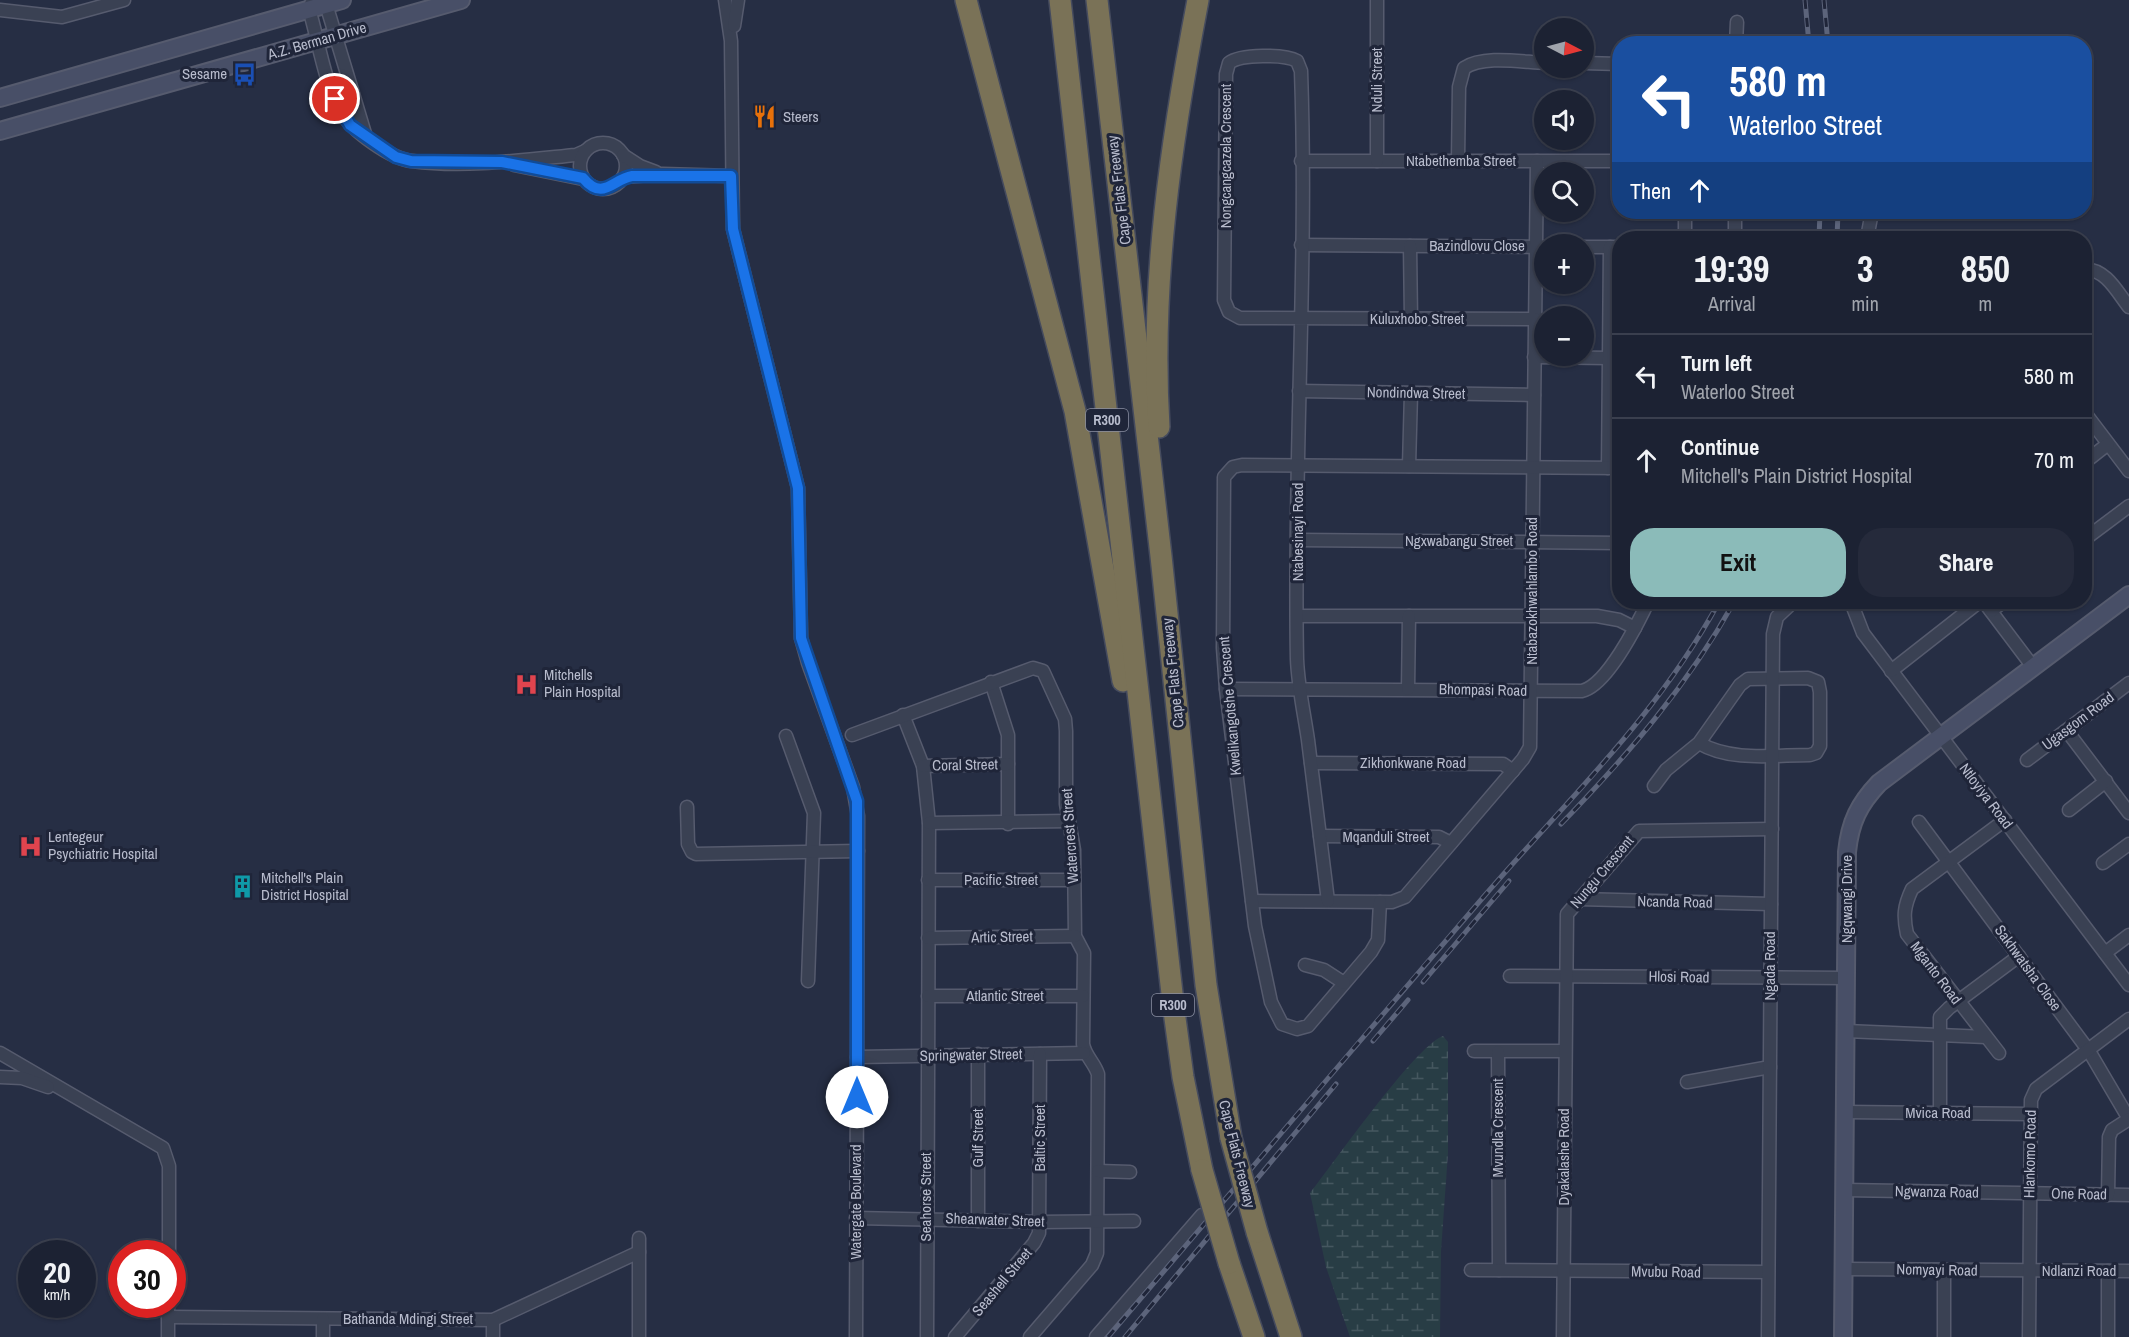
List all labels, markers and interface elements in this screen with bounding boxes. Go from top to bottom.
street label: A.Z. Berman Drive [264,16,369,65]
north arrow [1534,18,1594,78]
map controls [1534,18,1594,366]
street label: Nduli Street [1366,47,1387,112]
text: 580 m [1729,53,1827,109]
icon: left [1630,60,1708,138]
bus stop icon: Sesame [232,61,258,87]
place label: Sesame [182,63,227,84]
pin [309,73,360,124]
icon: arrive [318,82,351,115]
street label: Nongcangcazela Crescent [1215,83,1236,228]
button: sound [1534,90,1594,150]
restaurant icon: Steers [752,104,778,130]
place label: Steers [783,106,819,127]
text: Waterloo Street [1729,107,1882,143]
street label: Cape Flats Freeway [1101,133,1136,246]
street label: Ntabethemba Street [1406,150,1517,171]
button: search [1534,162,1594,222]
icon: ahead [1683,174,1716,207]
text: Then [1630,176,1671,206]
button: + [1534,234,1594,294]
street label: Bazindlovu Close [1429,235,1525,256]
text: 19:39 [1694,245,1769,293]
text: 3 [1857,245,1873,293]
text: 850 [1961,245,2010,293]
text: Arrival [1708,290,1755,317]
text: min [1851,290,1879,317]
text: m [1979,290,1992,317]
button: − [1534,306,1594,366]
street label: Kuluxhobo Street [1370,308,1465,329]
text: Turn left [1681,348,1752,378]
icon: left [1630,360,1663,393]
text: 580 m [2024,361,2074,391]
text: Waterloo Street [1681,378,1794,405]
street label: Nondindwa Street [1367,381,1466,404]
road number: R300 [1086,409,1128,431]
text: Continue [1681,432,1759,462]
icon: ahead [1630,444,1663,477]
text: 70 m [2034,445,2074,475]
text: Mitchell's Plain District Hospital [1681,462,1912,489]
street label: Ntabesinayi Road [1287,483,1308,581]
street label: Ntabazokhwahlambo Road [1521,517,1542,665]
button: Exit [1630,528,1846,597]
button: Share [1858,528,2074,597]
street label: Ngxwabangu Street [1405,530,1514,551]
street label: Cape Flats Freeway [1156,616,1189,729]
street label: Kwelikangotshe Crescent [1213,635,1246,776]
place label: Mitchells Plain Hospital [544,664,621,702]
hospital icon: Mitchells Plain Hospital [513,671,539,697]
street label: Bhompasi Road [1439,678,1527,701]
street label: Ugasgom Road [2037,686,2118,755]
street label: Zikhonkwane Road [1360,752,1466,773]
street label: Coral Street [932,753,999,776]
street label: Ntloyiya Road [1955,759,2018,833]
street label: Watercrest Street [1056,787,1083,884]
place label: Lentegeur Psychiatric Hospital [48,826,157,864]
street label: Mqanduli Street [1343,826,1430,847]
street label: Nungu Crescent [1565,830,1639,912]
hospital icon: Lentegeur Psychiatric Hospital [17,833,43,859]
street label: Ngqwangi Drive [1836,855,1857,943]
place label: Mitchell's Plain District Hospital [261,867,349,905]
street label: Pacific Street [964,869,1038,890]
building icon: Mitchell's Plain District Hospital [230,874,256,900]
street label: Ncanda Road [1637,890,1713,913]
street label: Sakhwatsha Close [1990,920,2067,1015]
street label: Artic Street [970,925,1034,948]
street label: Ngada Road [1759,931,1780,1001]
street label: Mganto Road [1906,937,1967,1009]
street label: Hlosi Road [1648,965,1710,988]
street label: Atlantic Street [965,985,1044,1006]
road number: R300 [1152,994,1194,1016]
street label: Springwater Street [920,1043,1023,1066]
position arrow [825,1065,889,1129]
street label: Mvundla Crescent [1487,1078,1508,1178]
street label: Cape Flats Freeway [1214,1098,1261,1211]
street label: Mvica Road [1905,1102,1971,1123]
street label: Baltic Street [1029,1104,1050,1172]
street label: Gulf Street [967,1108,988,1167]
street label: Dyakalashe Road [1553,1108,1574,1206]
street label: Hlankomo Road [2018,1110,2041,1198]
street label: Watergate Boulevard [845,1144,866,1260]
street label: Seahorse Street [915,1152,936,1241]
street label: Ngwanza Road [1895,1180,1979,1203]
street label: One Road [2051,1183,2107,1204]
street label: Shearwater Street [945,1207,1045,1232]
speed limit sign: 30 [108,1240,186,1318]
street label: Seashell Street [967,1243,1037,1320]
text: 20 [43,1252,71,1292]
street label: Nomyayi Road [1896,1258,1978,1281]
street label: Mvubu Road [1631,1260,1701,1283]
street label: Ndlanzi Road [2042,1260,2116,1281]
text: km/h [44,1284,70,1305]
street label: Bathanda Mdingi Street [343,1308,474,1329]

